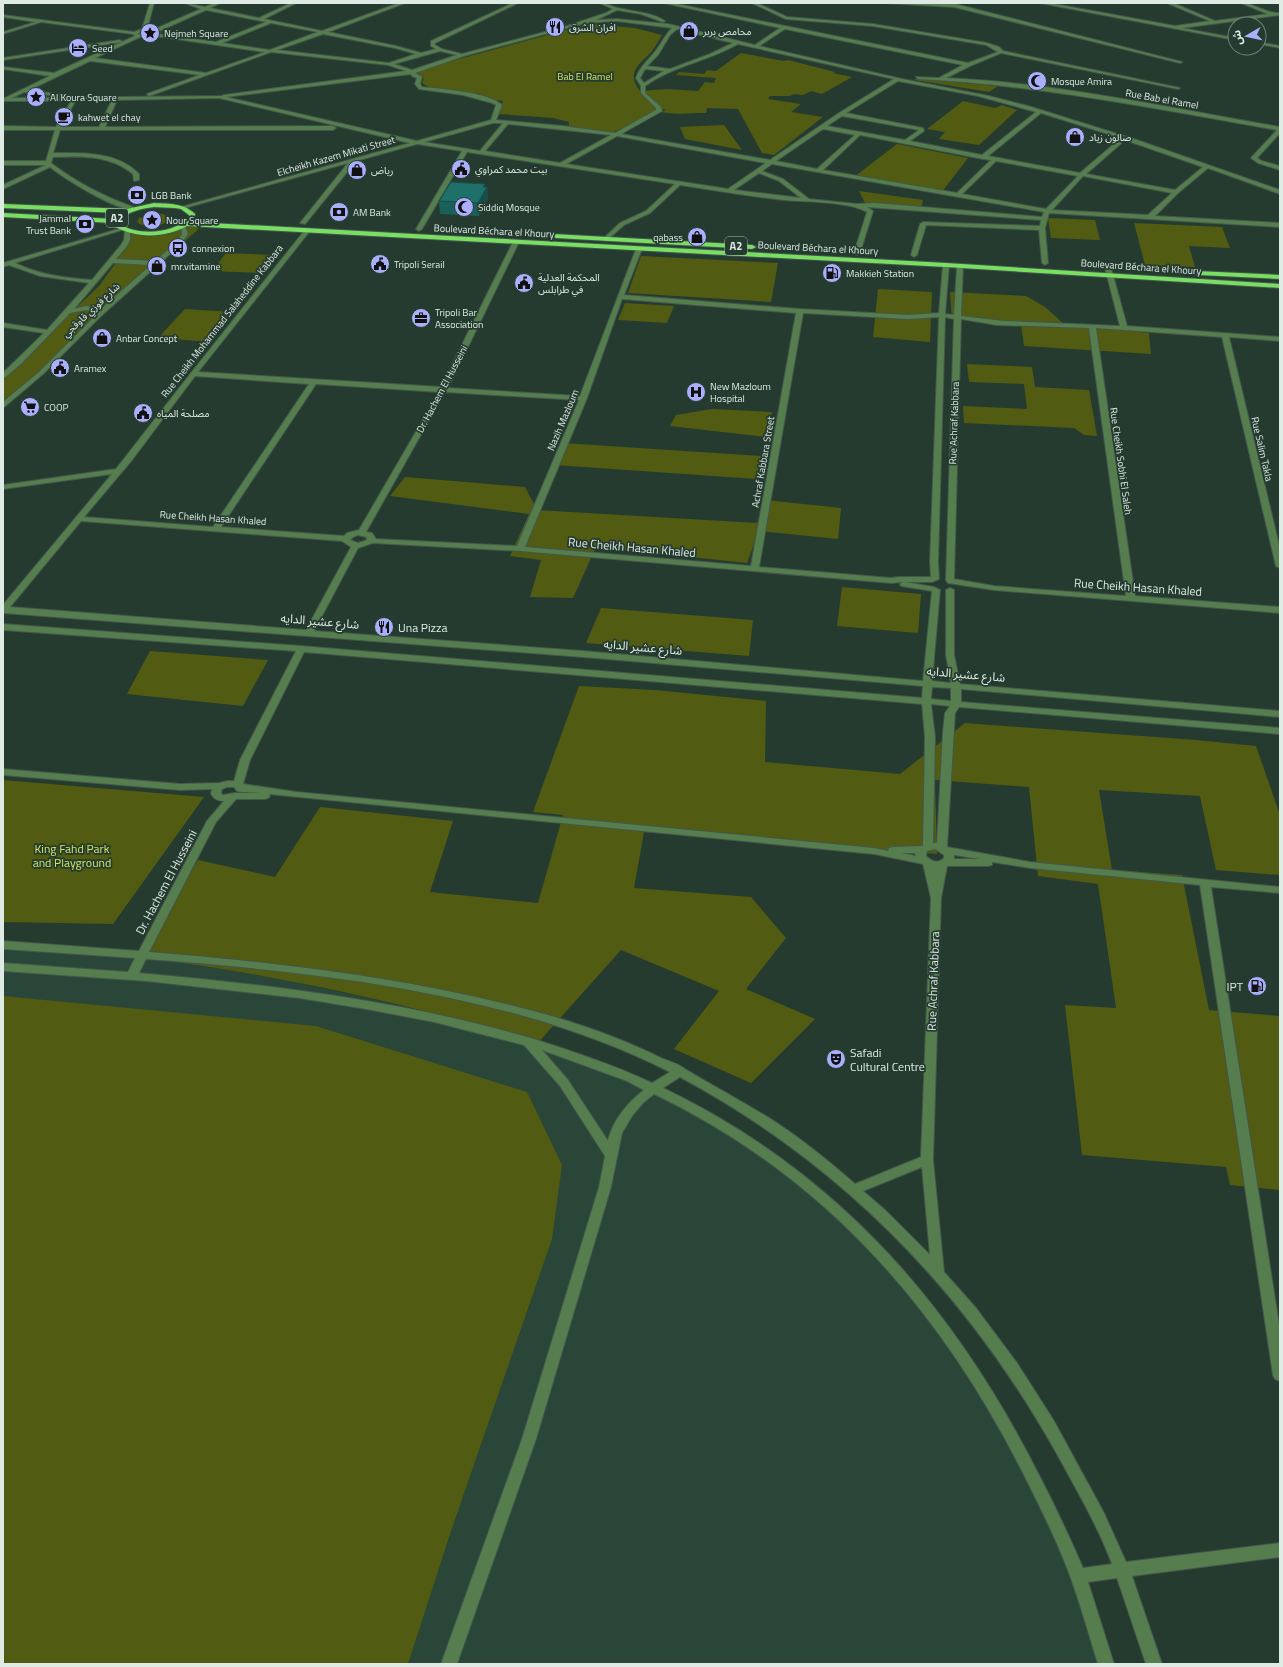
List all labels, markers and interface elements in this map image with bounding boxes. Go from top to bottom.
restaurant icon: افران الشرق [544,16,566,38]
north arrow [1227,16,1267,56]
place label: افران الشرق [569,20,616,35]
shop icon: محامص بربر [678,20,700,42]
place icon: Nejmeh Square [139,22,161,44]
place label: محامص بربر [702,24,752,39]
place label: Nejmeh Square [164,26,228,41]
text: ش [1228,29,1246,46]
hotel icon: Seed [67,37,89,59]
place label: Seed [92,41,113,56]
park label: Bab El Ramel [557,69,613,84]
mosque icon: Mosque Amira [1026,70,1048,92]
place label: Mosque Amira [1051,74,1112,89]
street label: Rue Bab el Ramel [1124,85,1200,113]
place icon: Al Koura Square [25,86,47,108]
place label: Al Koura Square [50,90,117,105]
cafe icon: kahwet el chay [53,106,75,128]
place label: kahwet el chay [78,110,141,125]
shop icon: صالون زياد [1064,126,1086,148]
place label: صالون زياد [1089,130,1131,145]
street label: Elcheikh Kazem Mikati Street [275,132,397,180]
public building icon: بيت محمد كمراوي [450,158,472,180]
shop icon: رياض [346,159,368,181]
place label: بيت محمد كمراوي [475,162,548,177]
place label: رياض [371,163,394,178]
bank icon: LGB Bank [126,184,148,206]
place label: LGB Bank [151,188,192,203]
mosque icon: Siddiq Mosque [453,196,475,218]
place label: Siddiq Mosque [478,200,540,215]
bank icon: AM Bank [328,201,350,223]
place label: AM Bank [353,205,391,220]
road number: A2 [106,209,128,227]
place icon: Nour Square [141,209,163,231]
place label: Jammal Trust Bank [26,211,71,238]
bank icon: Jammal Trust Bank [74,213,96,235]
place label: Nour Square [166,213,218,228]
street label: Boulevard Béchara el Khoury [433,220,555,242]
shop icon: qabass [686,226,708,248]
place label: qabass [653,230,683,245]
bus stop icon: connexion [167,237,189,259]
road number: A2 [725,237,747,255]
street label: Boulevard Béchara el Khoury [757,237,879,259]
street label: Rue Cheikh Mohammad Salaheddine Kabbara [157,241,287,401]
place label: connexion [192,241,235,256]
public building icon: Tripoli Serail [369,253,391,275]
shop icon: mr.vitamine [146,255,168,277]
street label: Boulevard Béchara el Khoury [1080,255,1202,279]
place label: Tripoli Serail [394,257,445,272]
place label: mr.vitamine [171,259,221,274]
fuel station icon: Makkieh Station [821,262,843,284]
place label: Makkieh Station [846,266,914,281]
place label: المحكمة العدلية في طرابلس [538,270,600,297]
public building icon: المحكمة العدلية في طرابلس [513,272,535,294]
street label: شارع فوزي قاوقجي [59,279,124,341]
place label: Tripoli Bar Association [435,305,483,332]
office icon: Tripoli Bar Association [410,307,432,329]
shop icon: Anbar Concept [91,327,113,349]
place label: Anbar Concept [116,331,178,346]
street label: Dr. Hachem El Husseini [413,343,471,435]
public building icon: Aramex [49,357,71,379]
place label: Aramex [74,361,107,376]
place label: New Mazloum Hospital [710,379,771,406]
hospital icon: New Mazloum Hospital [685,381,707,403]
street label: Rue Achraf Kabbara [945,381,963,465]
street label: Nazih Mazloum [543,387,583,453]
supermarket icon: COOP [19,396,41,418]
place label: COOP [44,400,69,415]
public building icon: مصلحة المياه [132,402,154,424]
place label: مصلحة المياه [157,406,210,421]
street label: Rue Cheikh Sobhi El Saleh [1106,406,1136,516]
street label: Achraf Kabbara Street [748,415,778,509]
street label: Rue Salim Takla [1247,415,1277,483]
street label: Rue Cheikh Hasan Khaled [159,507,267,529]
street label: Rue Cheikh Hasan Khaled [567,532,697,562]
street label: Rue Cheikh Hasan Khaled [1073,573,1203,601]
street label: شارع عشير الدايه [280,608,360,634]
restaurant icon: Una Pizza [373,616,395,638]
place label: Una Pizza [398,618,448,637]
street label: شارع عشير الدايه [603,634,683,660]
street label: شارع عشير الدايه [926,661,1006,687]
street label: Dr. Hachem El Husseini [130,826,202,938]
park label: King Fahd Park and Playground [33,839,111,872]
street label: Rue Achraf Kabbara [922,931,944,1031]
fuel station icon: IPT [1246,975,1268,997]
place label: IPT [1227,977,1244,996]
place label: Safadi Cultural Centre [850,1043,925,1076]
theatre icon: Safadi Cultural Centre [825,1048,847,1070]

